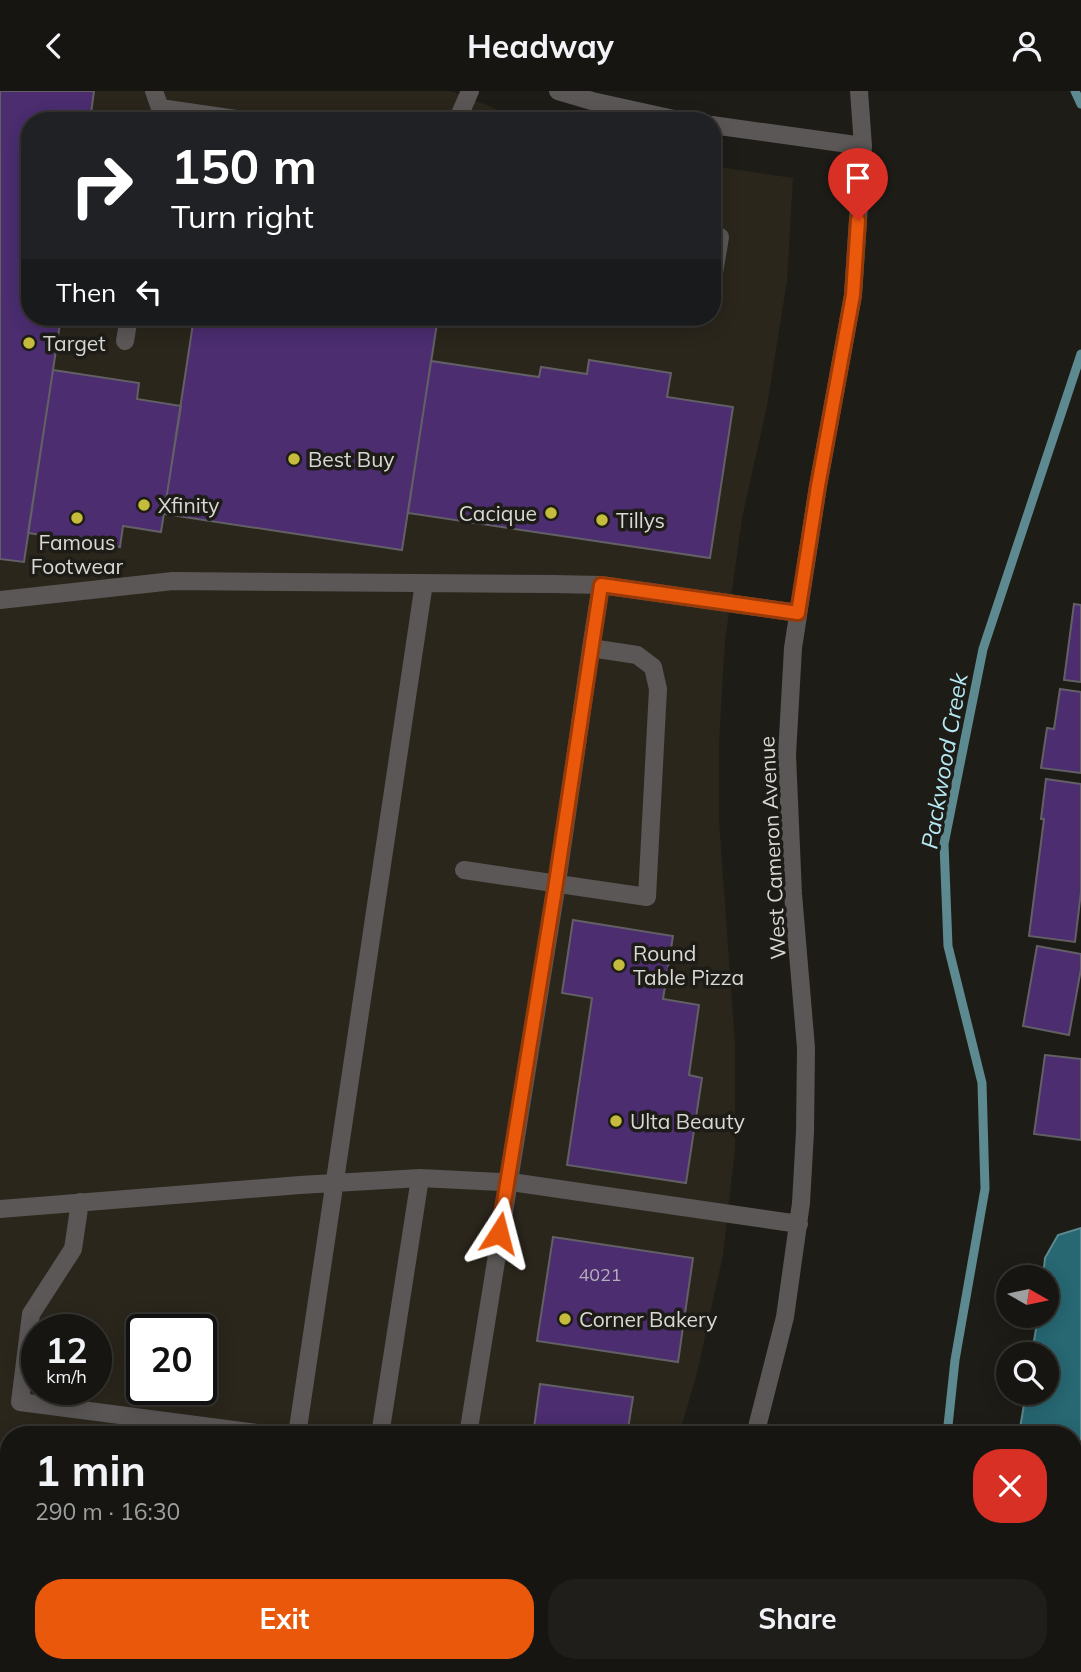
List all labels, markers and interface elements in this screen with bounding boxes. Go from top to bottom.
text: Headway [467,26,614,66]
icon: back [35,27,73,65]
icon: person [1008,27,1046,65]
text: 150 m [171,135,317,196]
icon: right [56,140,147,231]
pin [828,148,888,220]
icon: arrive [839,159,877,197]
text: Turn right [171,196,314,236]
icon: left [130,273,168,311]
text: Then [56,276,116,309]
place label: Target [43,330,106,356]
marker: Target [21,335,37,351]
place label: Best Buy [308,446,394,472]
marker: Best Buy [286,451,302,467]
place label: Xfinity [158,492,219,518]
marker: Xfinity [136,497,152,513]
place label: Cacique [459,500,537,526]
marker: Cacique [543,505,559,521]
place label: Tillys [616,507,665,533]
marker: Famous Footwear [69,510,85,526]
marker: Tillys [594,512,610,528]
place label: Famous Footwear [31,529,124,579]
water label: Packwood Creek [914,670,974,851]
street label: West Cameron Avenue [753,736,791,960]
place label: Round Table Pizza [633,940,744,990]
marker: Round Table Pizza [611,957,627,973]
place label: Ulta Beauty [630,1108,745,1134]
marker: Ulta Beauty [608,1113,624,1129]
position arrow [462,1196,536,1270]
house number: 4021 [578,1263,622,1286]
north arrow [996,1265,1059,1328]
map controls [996,1265,1059,1405]
place label: Corner Bakery [579,1306,717,1332]
marker: Corner Bakery [557,1311,573,1327]
speed limit sign: 20 [126,1314,217,1405]
text: 12 [45,1328,88,1372]
button: search [996,1342,1059,1405]
text: km/h [46,1365,87,1388]
text: 1 min [35,1444,146,1497]
button: close [973,1449,1047,1523]
text: 290 m · 16:30 [35,1497,180,1526]
button: Exit [35,1579,534,1659]
button: Share [548,1579,1047,1659]

